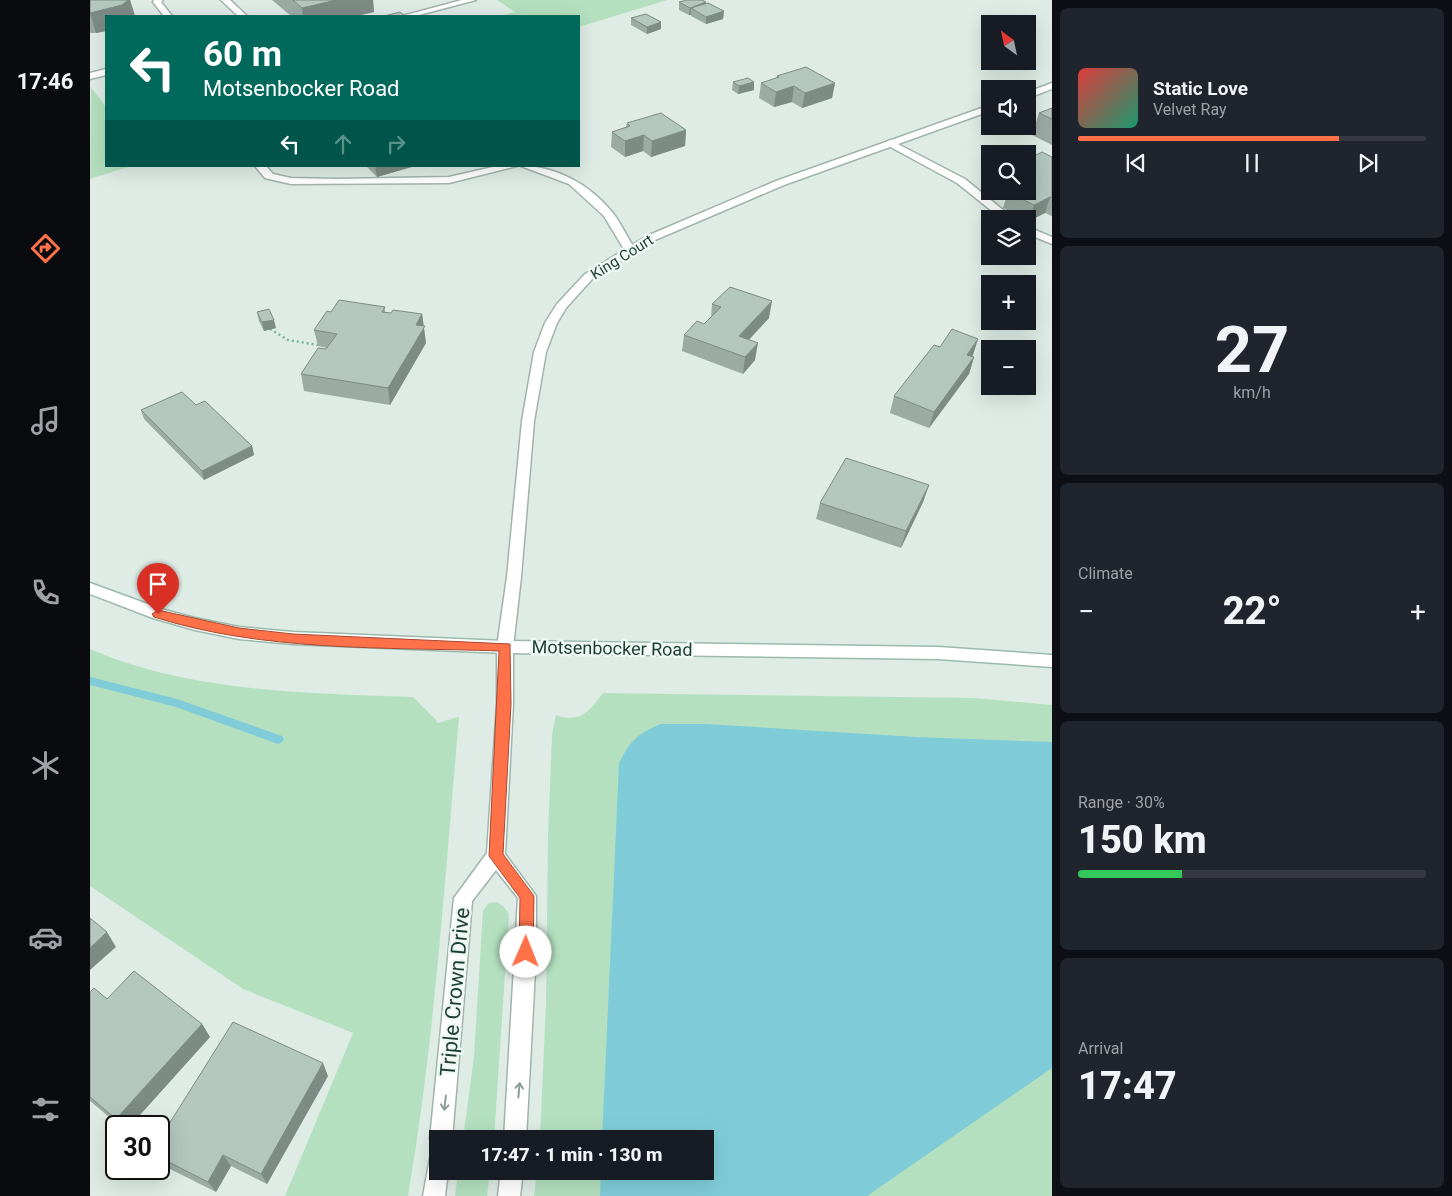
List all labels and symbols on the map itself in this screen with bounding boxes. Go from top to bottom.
north arrow [981,15,1036,70]
street label: King Court [587,231,657,283]
pin [137,563,179,614]
street label: Motsenbocker Road [531,636,693,660]
street label: Triple Crown Drive [436,906,474,1078]
position arrow [499,925,551,977]
one-way arrow [514,1082,524,1098]
one-way arrow [440,1094,450,1110]
speed limit sign: 30 [105,1115,170,1180]

